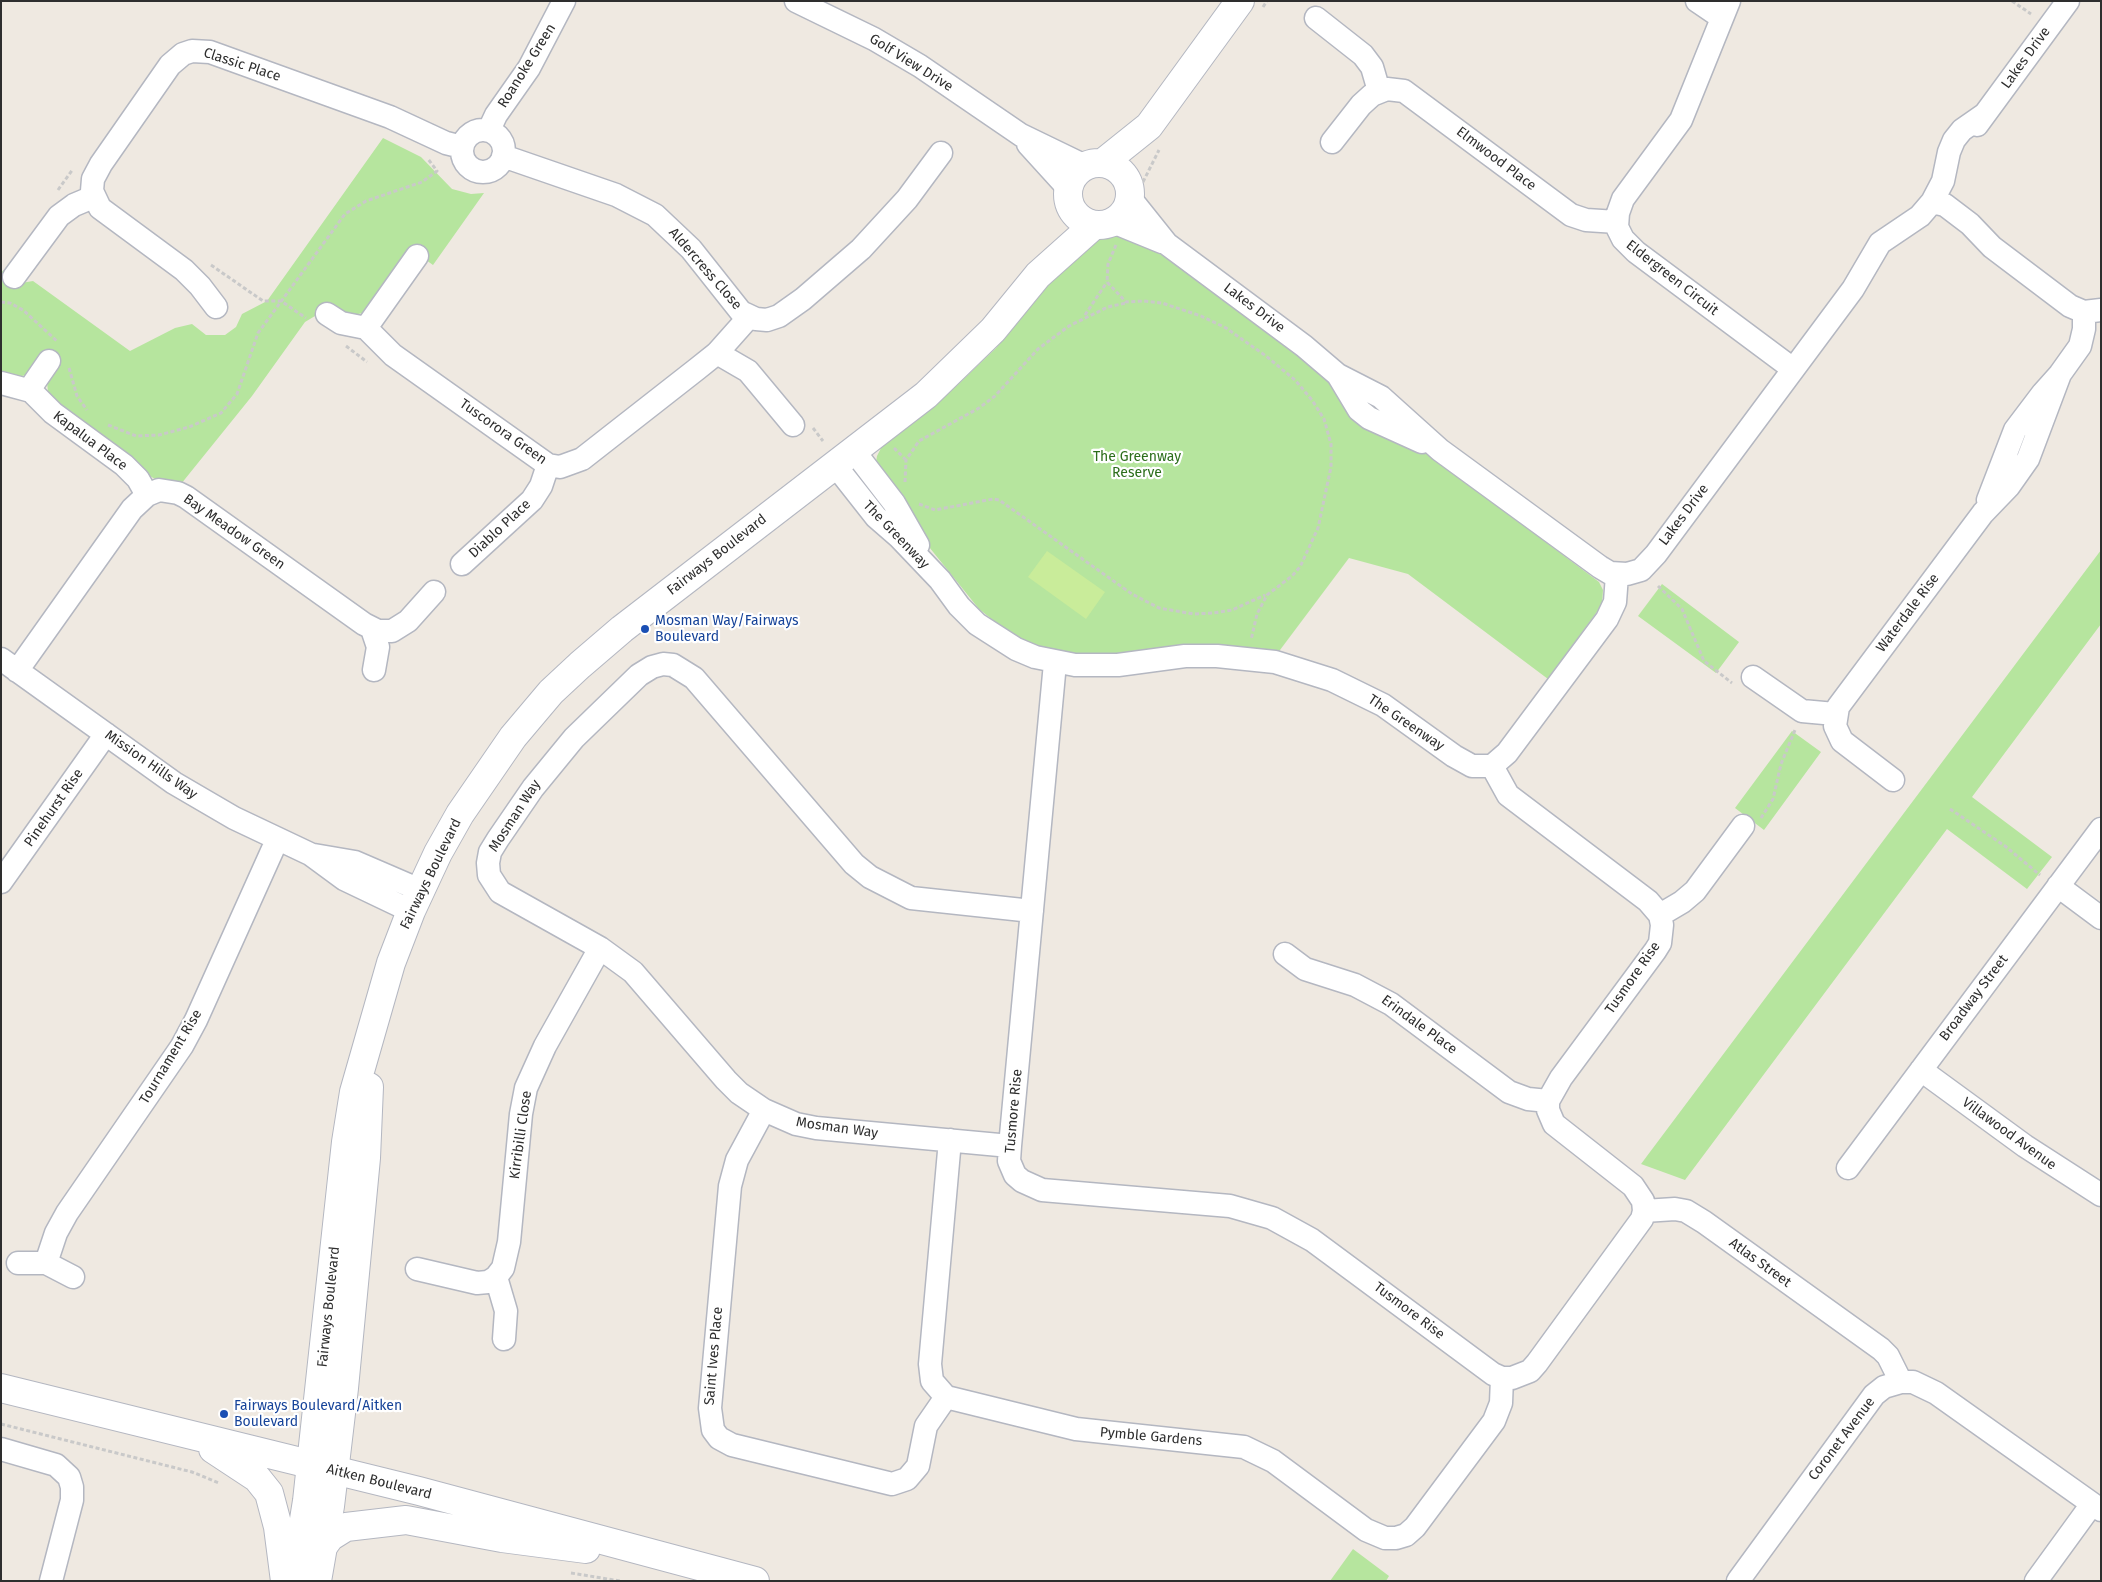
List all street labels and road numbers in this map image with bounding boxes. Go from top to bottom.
street label: Roanoke Green [494,21,560,111]
street label: Lakes Drive [1998,24,2054,92]
street label: Golf View Drive [866,31,956,95]
street label: Classic Place [201,45,283,85]
street label: Elmwood Place [1453,124,1539,194]
street label: Aldercress Close [665,225,745,313]
street label: Eldergreen Circuit [1622,237,1722,319]
street label: Lakes Drive [1220,280,1288,336]
street label: Tuscorora Green [456,396,550,468]
street label: Kapalua Place [50,408,130,474]
street label: Lakes Drive [1656,481,1712,549]
street label: Bay Meadow Green [180,491,288,573]
street label: Diablo Place [466,496,534,562]
street label: The Greenway [859,497,933,573]
street label: Fairways Boulevard [664,511,770,599]
street label: Waterdale Rise [1873,570,1943,656]
street label: The Greenway [1365,691,1447,755]
street label: Mission Hills Way [101,727,201,803]
street label: Pinehurst Rise [21,766,87,850]
street label: Mosman Way [485,777,545,855]
street label: Fairways Boulevard [397,816,465,932]
street label: Tusmore Rise [1602,939,1664,1017]
street label: Broadway Street [1936,952,2012,1044]
street label: Erindale Place [1378,992,1460,1058]
street label: Tournament Rise [136,1007,206,1107]
street label: Tusmore Rise [1002,1068,1026,1154]
street label: Kirribilli Close [506,1090,536,1180]
street label: Villawood Avenue [1959,1094,2059,1174]
street label: Mosman Way [795,1114,879,1142]
street label: Atlas Street [1726,1235,1794,1291]
street label: Fairways Boulevard [314,1246,344,1368]
street label: Tusmore Rise [1370,1279,1448,1343]
street label: Saint Ives Place [701,1306,727,1406]
street label: Coronet Avenue [1805,1394,1879,1484]
street label: Pymble Gardens [1099,1424,1203,1450]
street label: Aitken Boulevard [325,1461,433,1503]

